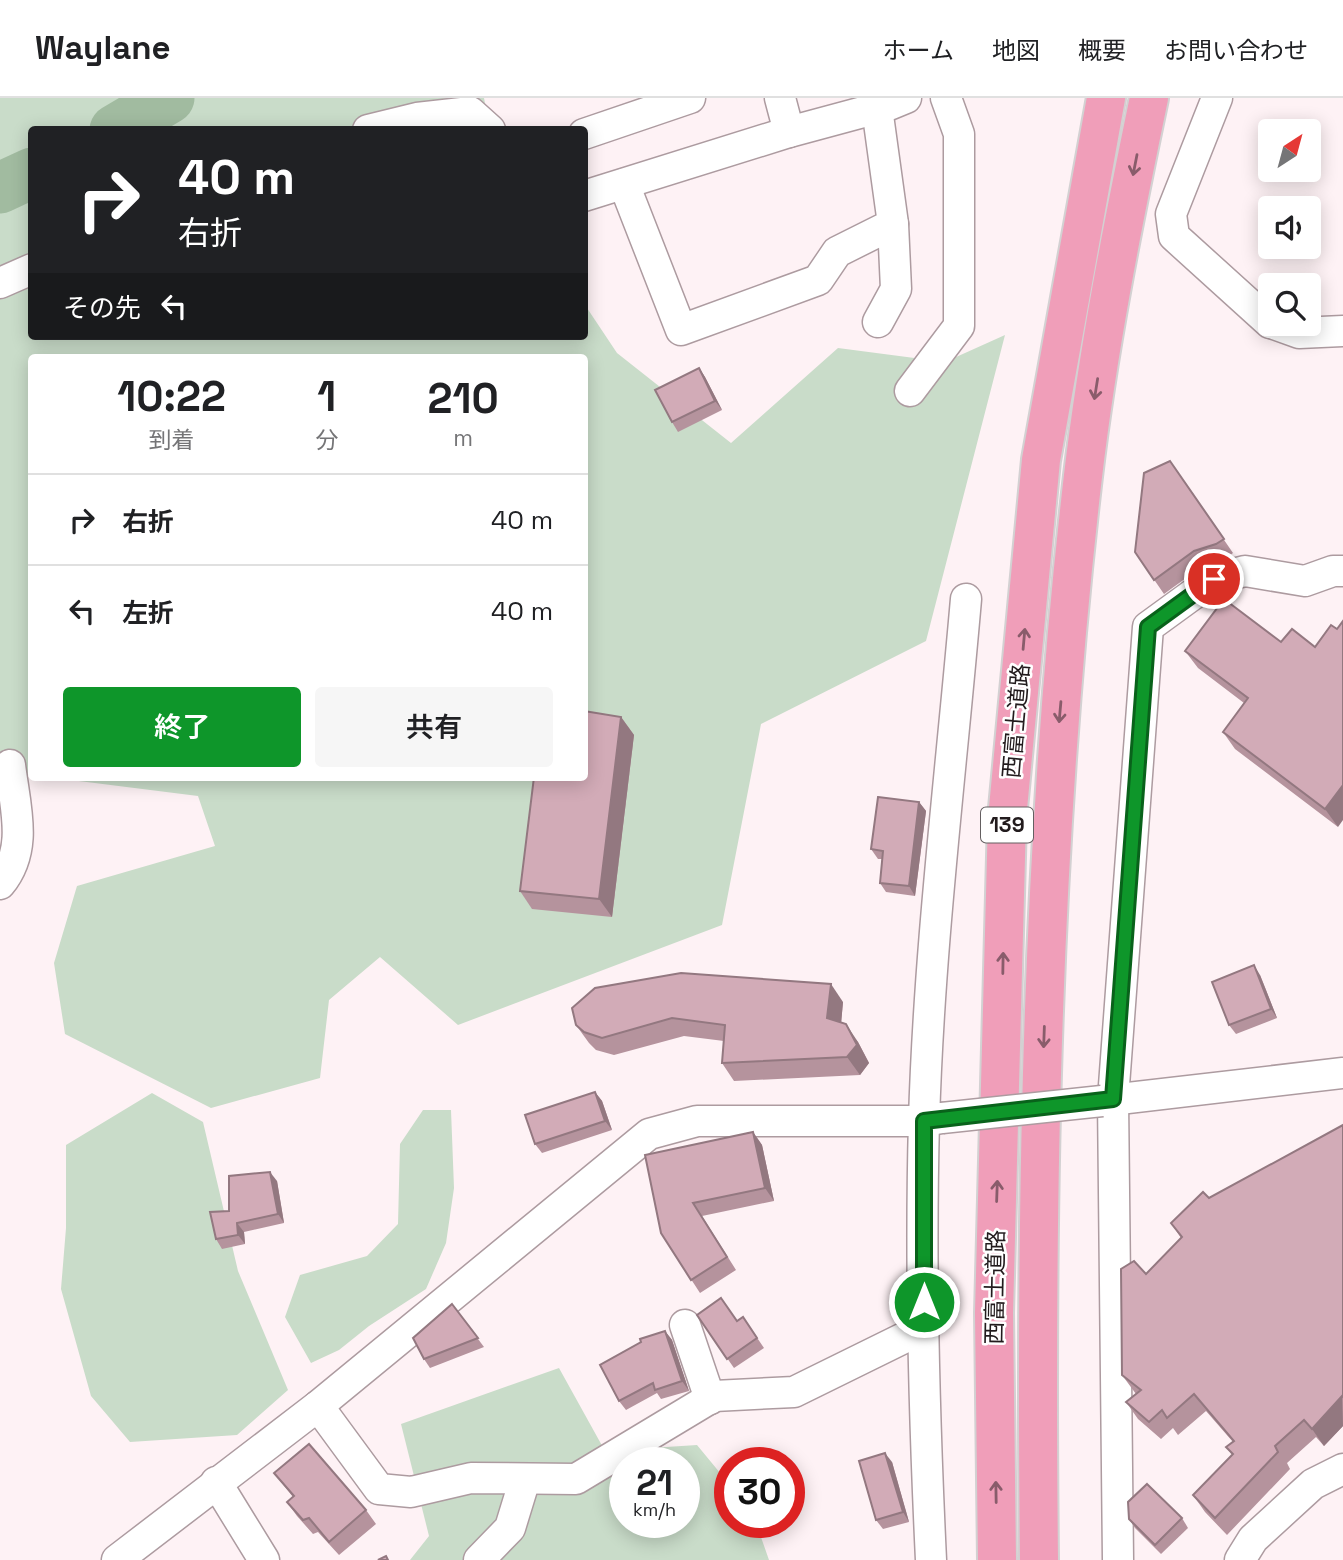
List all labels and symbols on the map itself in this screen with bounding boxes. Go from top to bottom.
north arrow [1258,119,1321,182]
one-way arrow [1128,153,1142,176]
one-way arrow [1089,377,1102,400]
pin [1184,549,1244,609]
one-way arrow [1018,628,1031,651]
street label: 西富士道路 [996,662,1036,780]
one-way arrow [1053,701,1066,723]
road number: 139 [981,808,1033,842]
one-way arrow [997,952,1010,975]
one-way arrow [1037,1026,1050,1049]
one-way arrow [990,1180,1004,1203]
street label: 西富士道路 [979,1229,1011,1345]
position arrow [887,1265,961,1339]
speed limit sign: 30 [714,1447,805,1538]
one-way arrow [989,1481,1003,1504]

